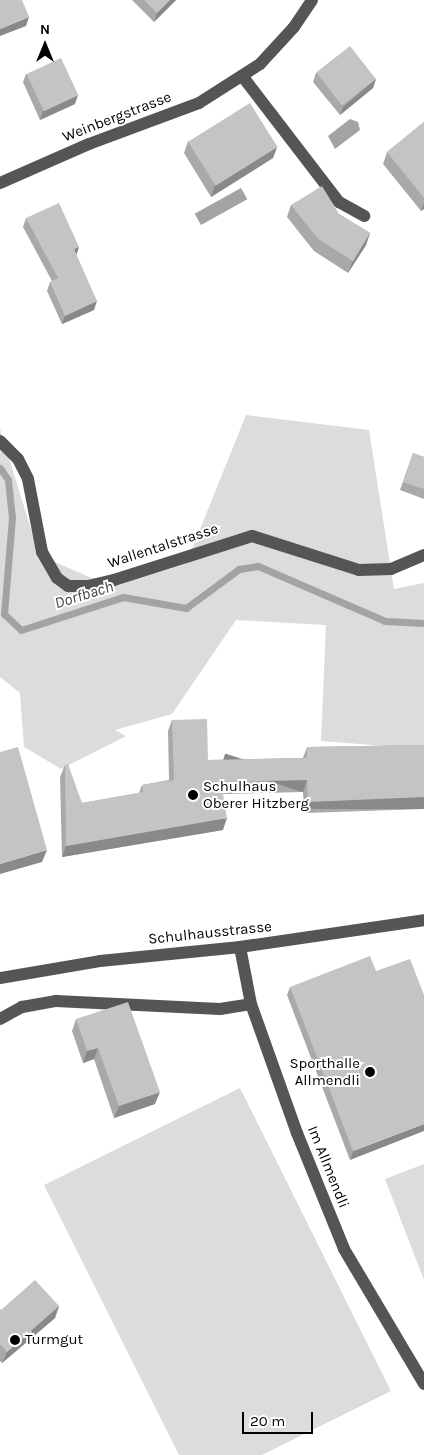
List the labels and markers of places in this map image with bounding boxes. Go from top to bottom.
place label: Schulhaus Oberer Hitzberg [203,777,309,812]
marker: Schulhaus Oberer Hitzberg [187,789,199,801]
place label: Sporthalle Allmendli [289,1054,360,1089]
marker: Sporthalle Allmendli [364,1066,376,1078]
place label: Turmgut [25,1331,83,1349]
marker: Turmgut [9,1334,21,1346]

